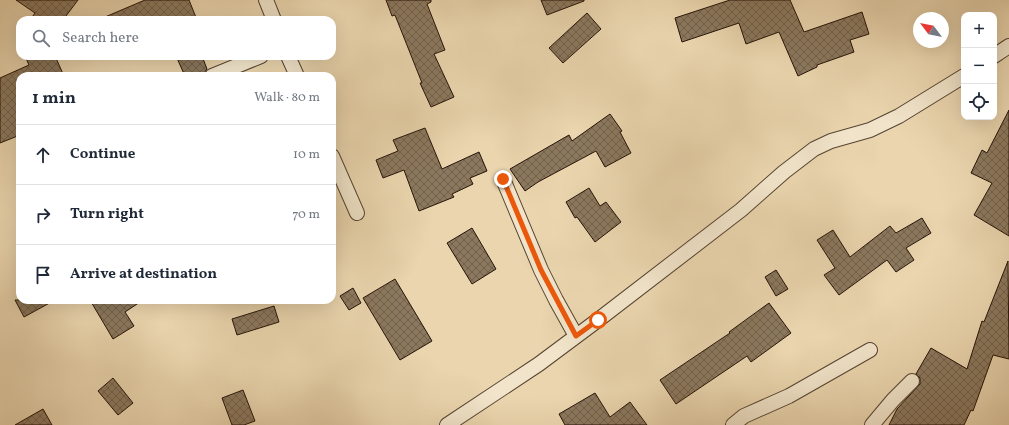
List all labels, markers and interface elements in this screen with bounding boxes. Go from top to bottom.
north arrow [913,12,949,48]
map controls [961,12,997,120]
button: + [961,12,997,48]
search box [16,16,336,60]
icon: search [30,27,52,49]
text: Search here [62,28,139,49]
button: − [961,48,997,84]
button: locate [961,84,997,120]
text: 1 min [32,87,76,110]
text: Walk · 80 m [254,89,320,107]
icon: ahead [32,144,54,166]
text: Continue [70,144,135,165]
text: 10 m [293,146,320,164]
route end [494,170,512,188]
icon: right [32,204,54,226]
text: Turn right [70,204,144,225]
text: 70 m [292,206,320,224]
icon: arrive [32,264,54,286]
text: Arrive at destination [70,264,217,285]
route start [589,311,607,329]

